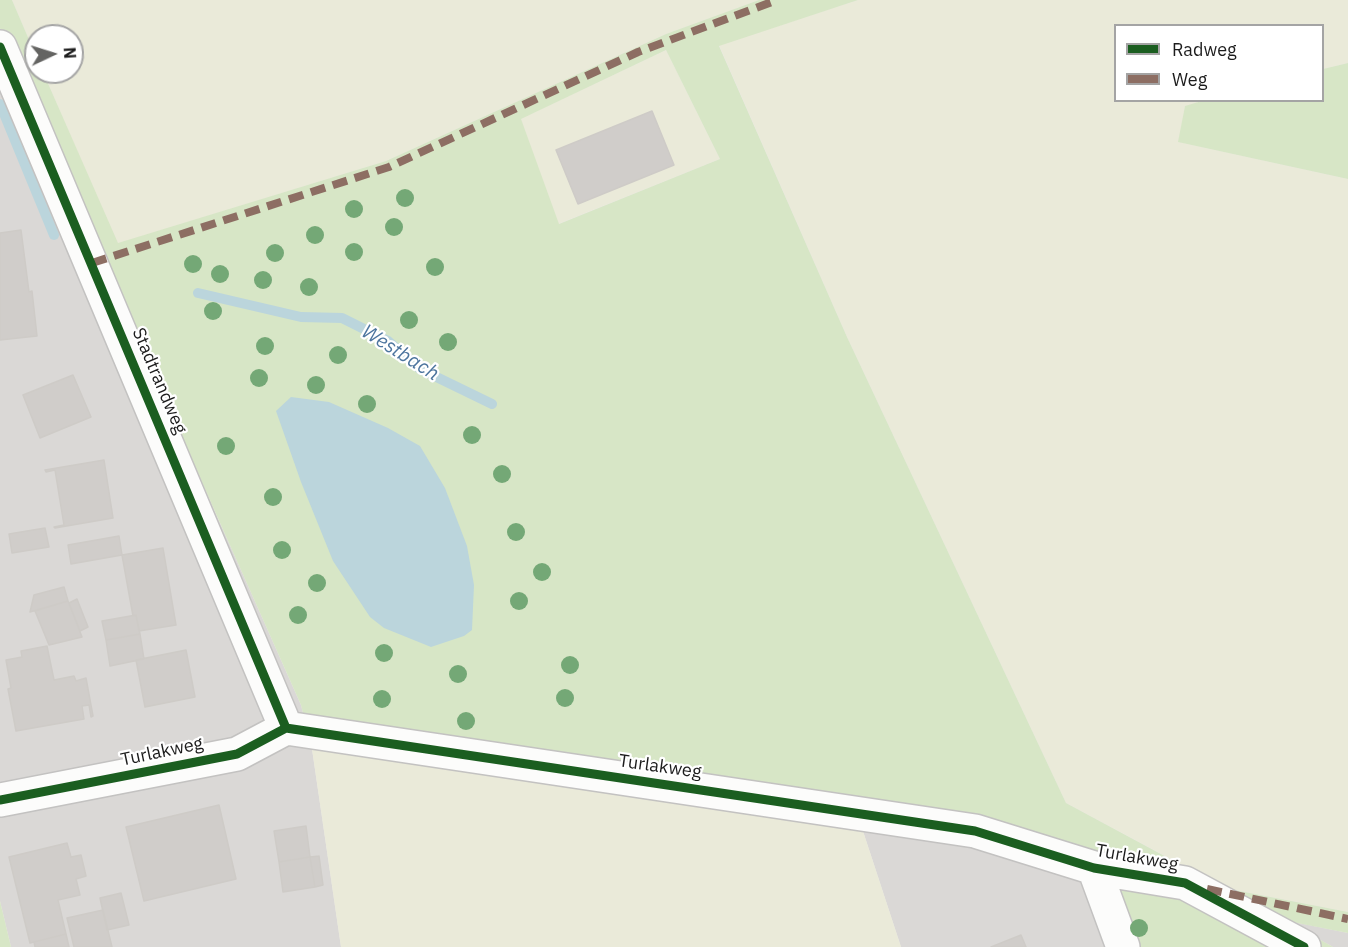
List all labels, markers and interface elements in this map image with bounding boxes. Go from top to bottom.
north arrow [24,24,84,84]
legend [1114,24,1324,102]
text: Radweg [1172,38,1237,61]
text: N [60,46,80,59]
text: Weg [1172,68,1207,91]
water label: Westbach [357,320,443,386]
street label: Stadtrandweg [127,325,191,437]
street label: Turlakweg [119,733,205,771]
street label: Turlakweg [617,751,703,783]
street label: Turlakweg [1094,840,1180,876]

